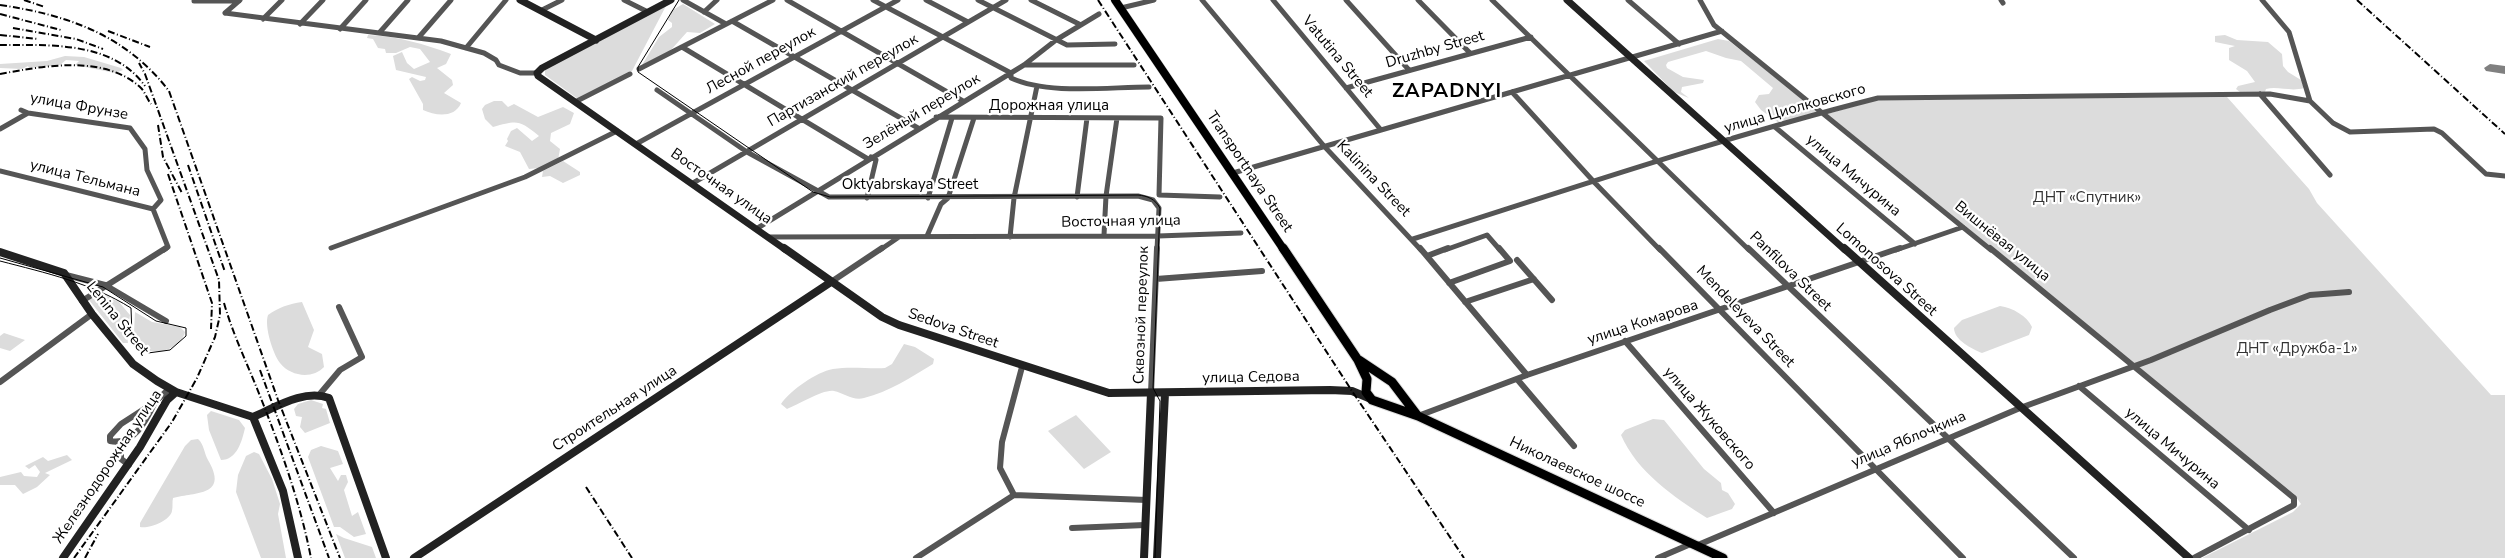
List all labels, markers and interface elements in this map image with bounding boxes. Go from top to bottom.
street label: Vatutina Street [1298,13,1376,101]
street label: Лесной переулок [703,23,819,99]
street label: Druzhby Street [1384,27,1486,73]
street label: Партизанский переулок [765,31,921,131]
street label: Зелёный переулок [860,70,984,154]
district label: ZAPADNYI [1391,80,1503,104]
street label: улица Циолковского [1722,80,1868,138]
street label: улица Фрунзе [28,90,130,124]
street label: Дорожная улица [989,97,1109,115]
street label: Transportnaya Street [1202,108,1296,236]
street label: улица Мичурина [1802,131,1904,221]
street label: Kalinina Street [1332,137,1414,221]
street label: Восточная улица [667,145,775,229]
street label: улица Тельмана [28,157,142,201]
street label: Oktyabrskaya Street [842,176,978,194]
park label: ДНТ «Спутник» [2033,189,2141,207]
street label: Вишнёвая улица [1951,198,2053,286]
street label: Восточная улица [1061,212,1181,232]
street label: Lomonosova Street [1832,220,1940,320]
street label: Panfilova Street [1745,228,1835,316]
street label: Сквозной переулок [1131,246,1153,384]
street label: Mendeleyeva Street [1692,263,1798,371]
street label: Lenina Street [82,279,152,359]
street label: улица Комарова [1585,297,1701,349]
street label: Sedova Street [905,305,1001,353]
park label: ДНТ «Дружба-1» [2236,340,2358,358]
street label: Строительная улица [549,362,681,456]
street label: улица Жуковского [1659,364,1759,474]
street label: улица Седова [1202,368,1300,388]
street label: Железнодорожная улица [50,387,166,547]
street label: улица Мичурина [2121,404,2223,494]
street label: улица Яблочкина [1849,408,1969,472]
street label: Николаевское шоссе [1506,434,1648,512]

